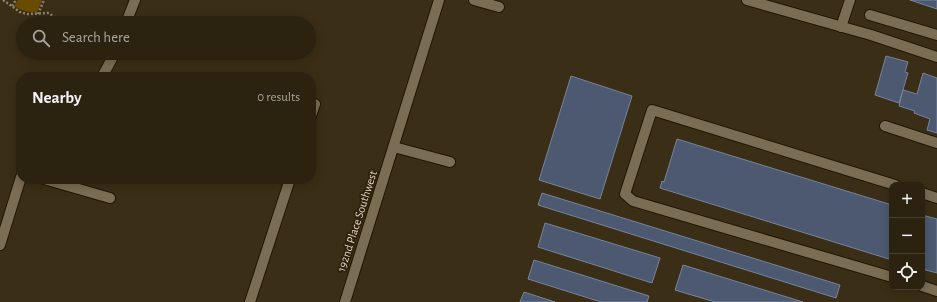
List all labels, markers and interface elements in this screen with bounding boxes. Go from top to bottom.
search box [16,16,316,60]
icon: search [30,27,52,49]
text: Search here [62,30,130,45]
text: Nearby [32,89,82,106]
text: 0 results [257,91,300,104]
street label: 192nd Place Southwest [335,169,379,273]
map controls [889,182,925,290]
button: + [889,182,925,218]
button: − [889,218,925,254]
button: locate [889,254,925,290]

